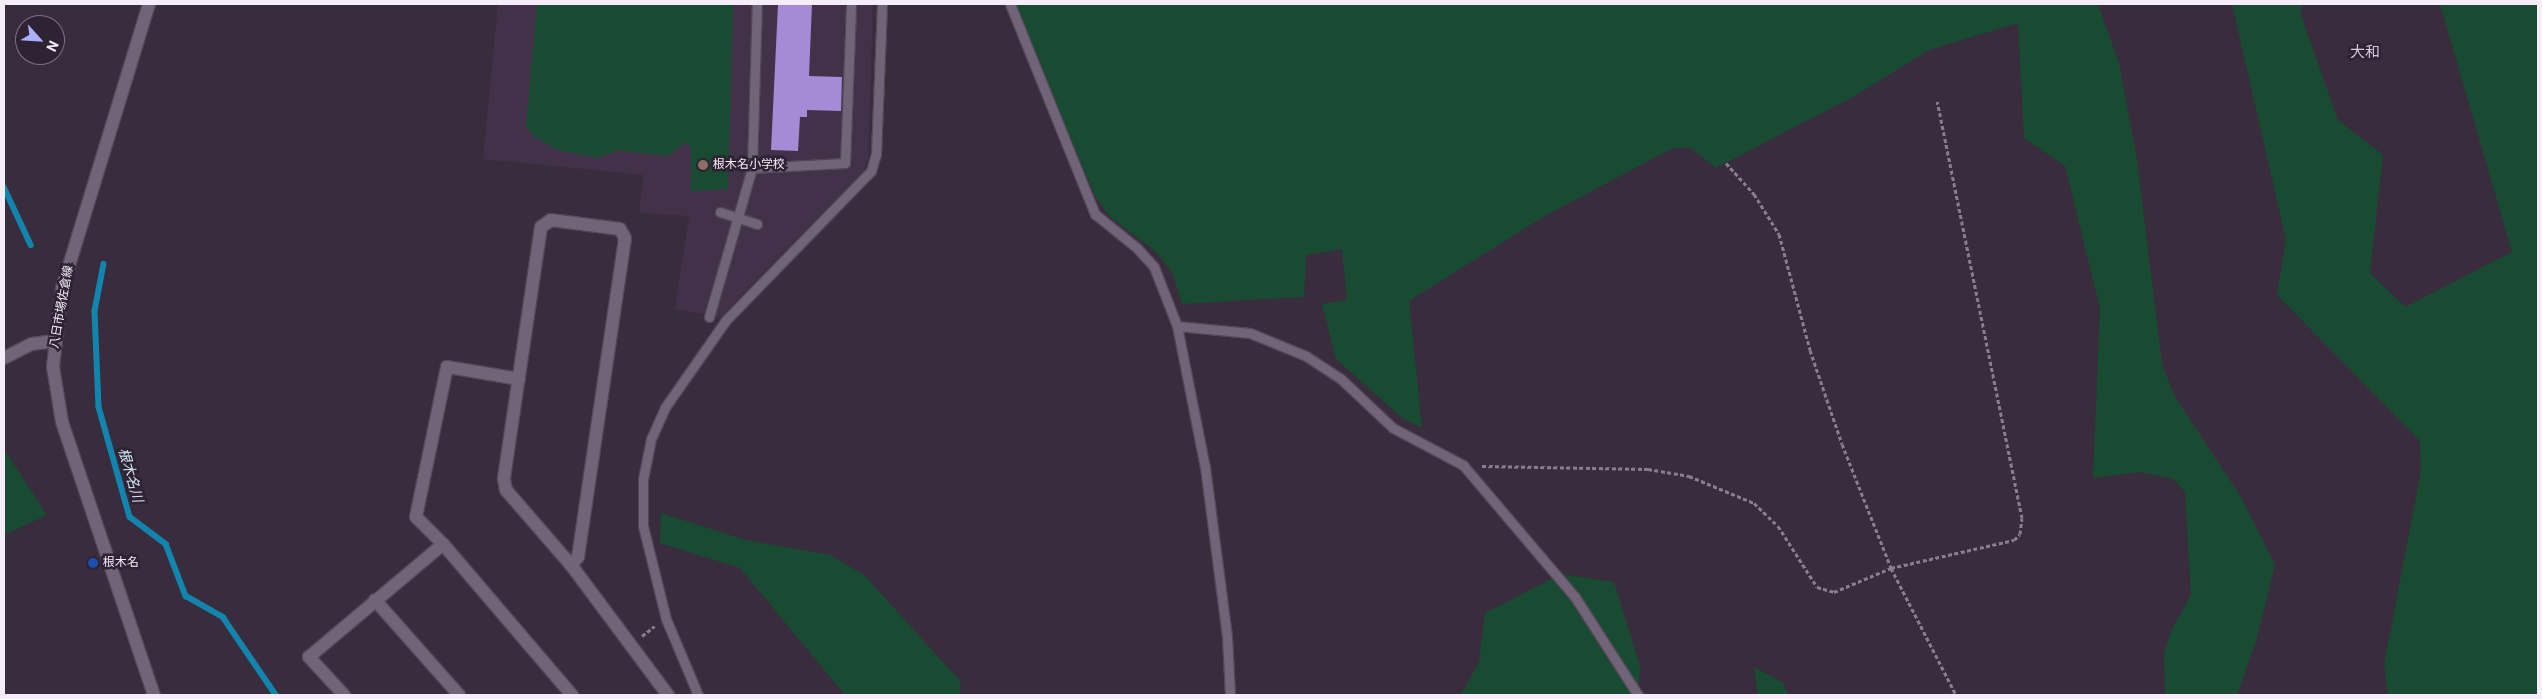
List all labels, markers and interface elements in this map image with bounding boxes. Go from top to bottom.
north arrow [15,15,65,65]
text: N [43,38,62,54]
district label: 大和 [2350,44,2380,62]
place label: 根木名小学校 [713,158,785,172]
marker: 根木名小学校 [697,159,709,171]
street label: 八日市場佐倉線 [48,264,76,350]
water label: 根木名川 [115,446,147,504]
place label: 根木名 [103,556,139,570]
marker: 根木名 [87,557,99,569]

